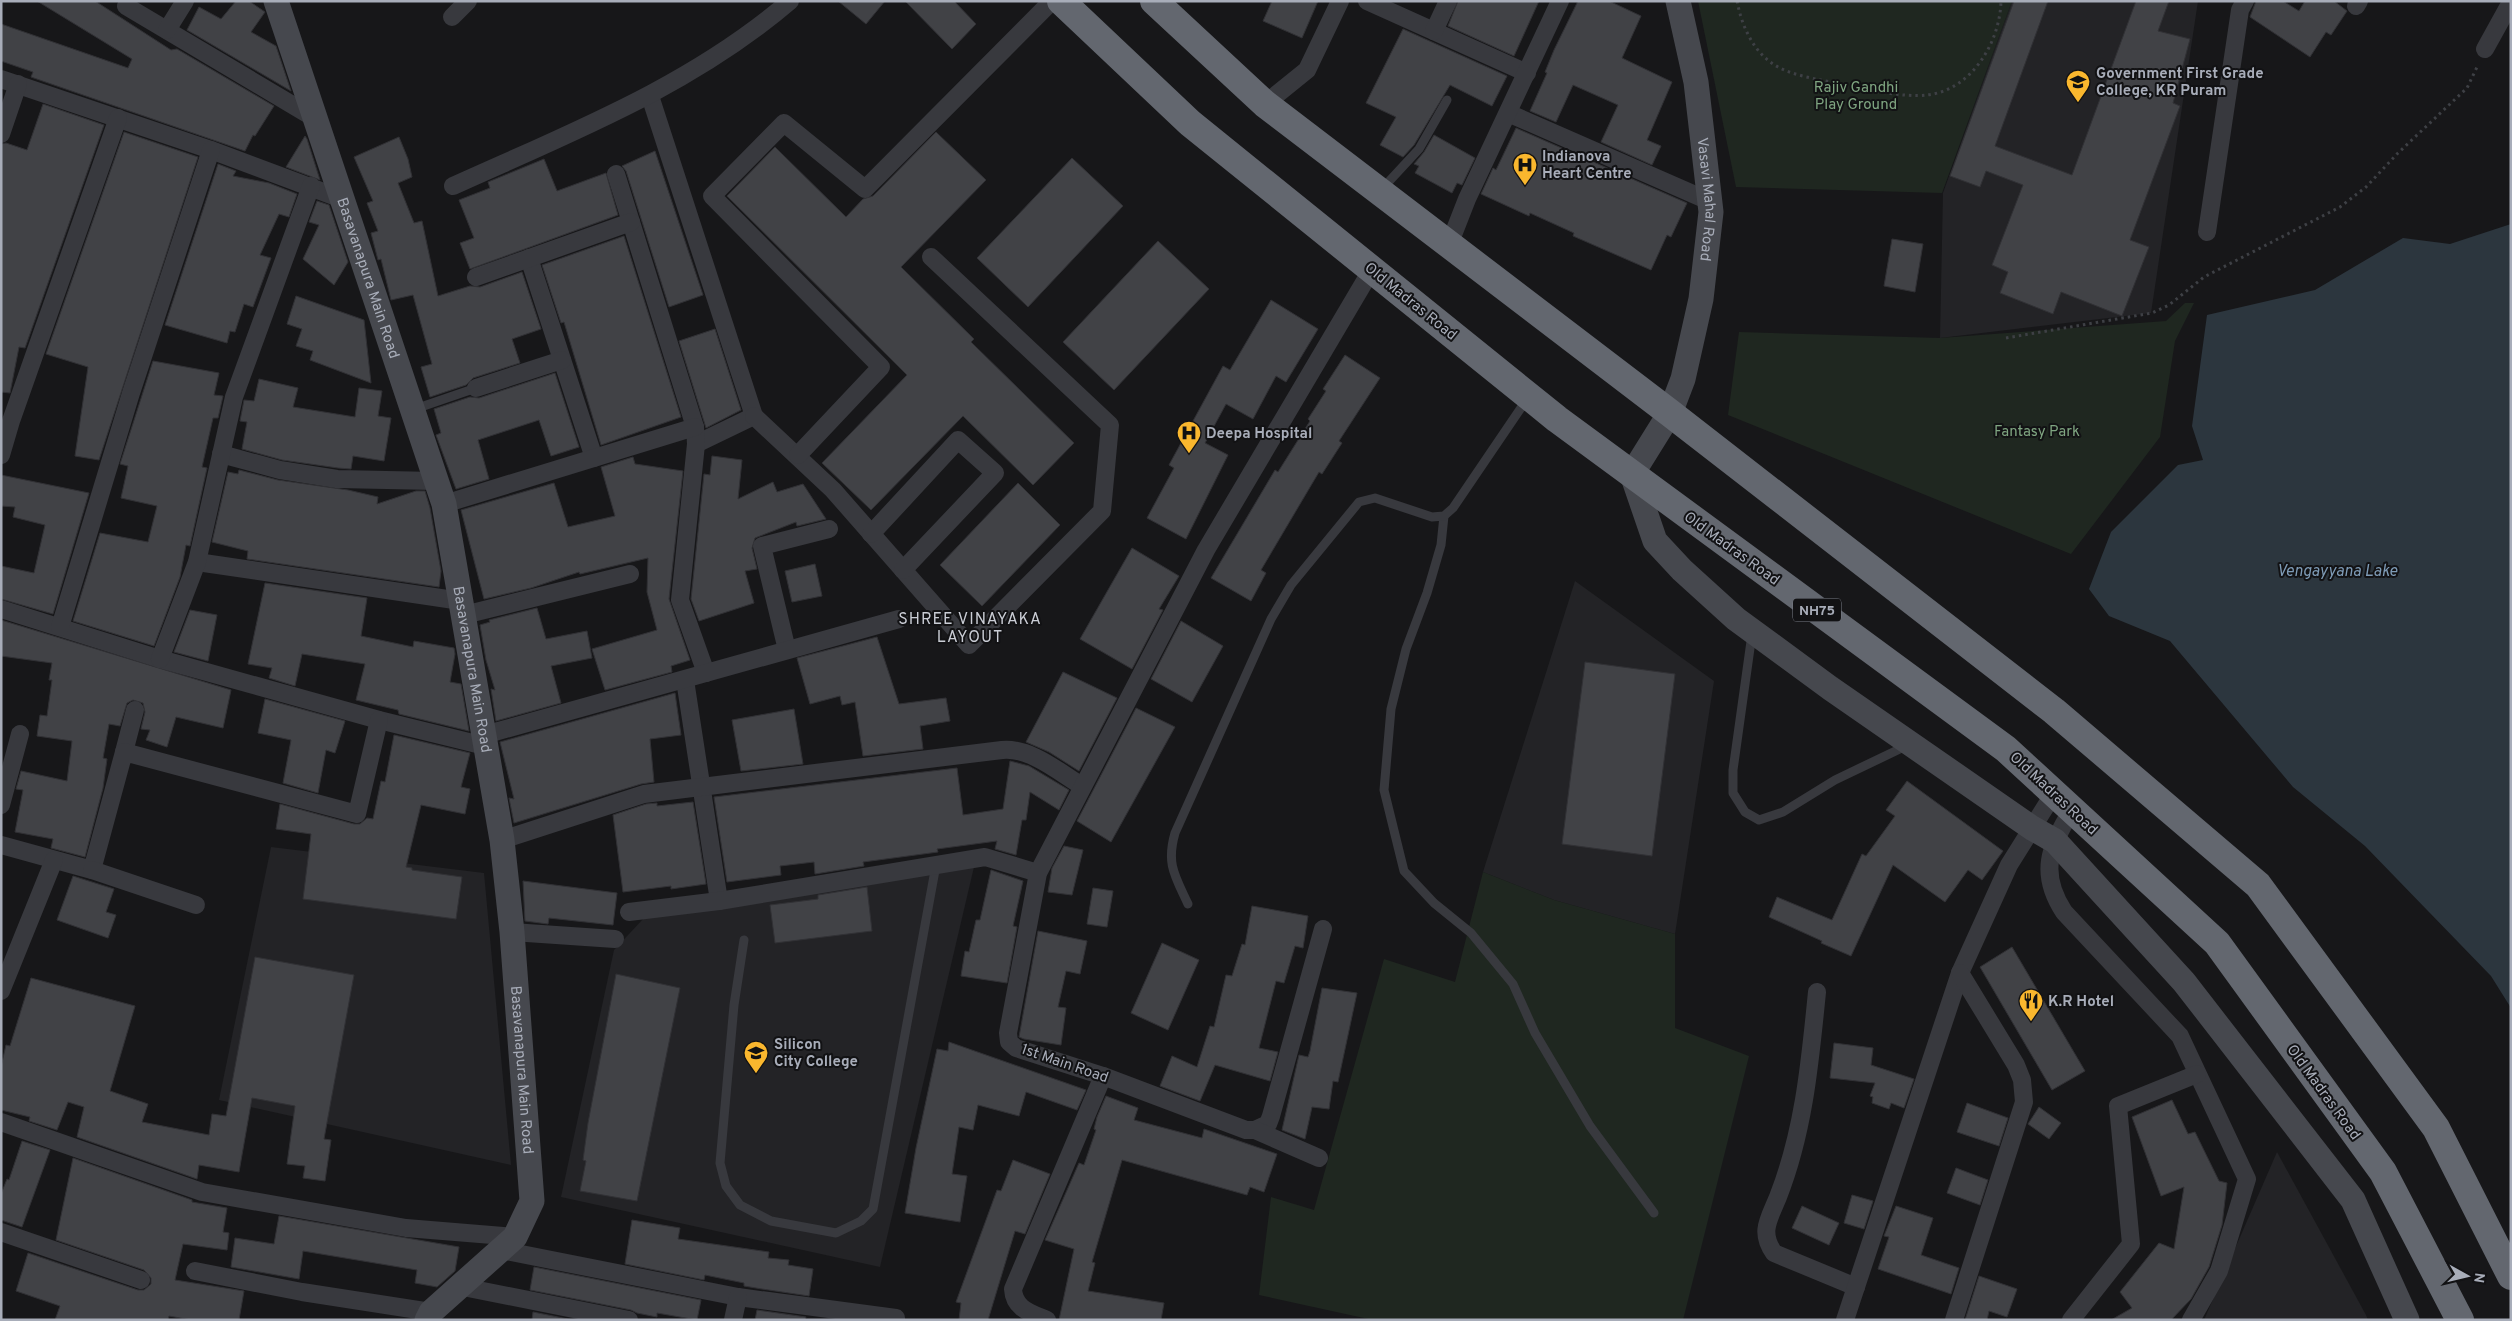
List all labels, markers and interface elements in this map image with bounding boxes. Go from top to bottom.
place label: Government First Grade College, KR Puram [2096,65,2264,101]
school or university icon: Government First Grade College, KR Puram [2065,69,2091,103]
park label: Rajiv Gandhi Play Ground [1814,79,1898,115]
street label: Vasavi Mahal Road [1691,136,1719,262]
place label: Indianova Heart Centre [1542,148,1632,184]
hospital icon: Indianova Heart Centre [1512,152,1538,186]
street label: Basavanapura Main Road [331,195,403,362]
street label: Old Madras Road [1360,259,1460,345]
hospital icon: Deepa Hospital [1176,420,1202,454]
park label: Fantasy Park [1994,423,2080,442]
place label: Deepa Hospital [1206,425,1312,444]
street label: Old Madras Road [1680,508,1783,590]
water label: Vengayyana Lake [2277,562,2398,582]
street label: Basavanapura Main Road [447,585,495,754]
road number: NH75 [1793,598,1841,622]
district label: SHREE VINAYAKA LAYOUT [898,610,1042,648]
street label: Old Madras Road [2005,748,2101,840]
street label: Basavanapura Main Road [505,985,536,1155]
restaurant icon: K.R Hotel [2018,988,2044,1022]
place label: K.R Hotel [2048,993,2114,1012]
place label: Silicon City College [774,1036,858,1072]
school or university icon: Silicon City College [743,1040,769,1074]
street label: 1st Main Road [1018,1041,1111,1088]
street label: Old Madras Road [2282,1041,2364,1144]
north arrow [2442,1251,2492,1301]
text: N [2469,1271,2488,1284]

